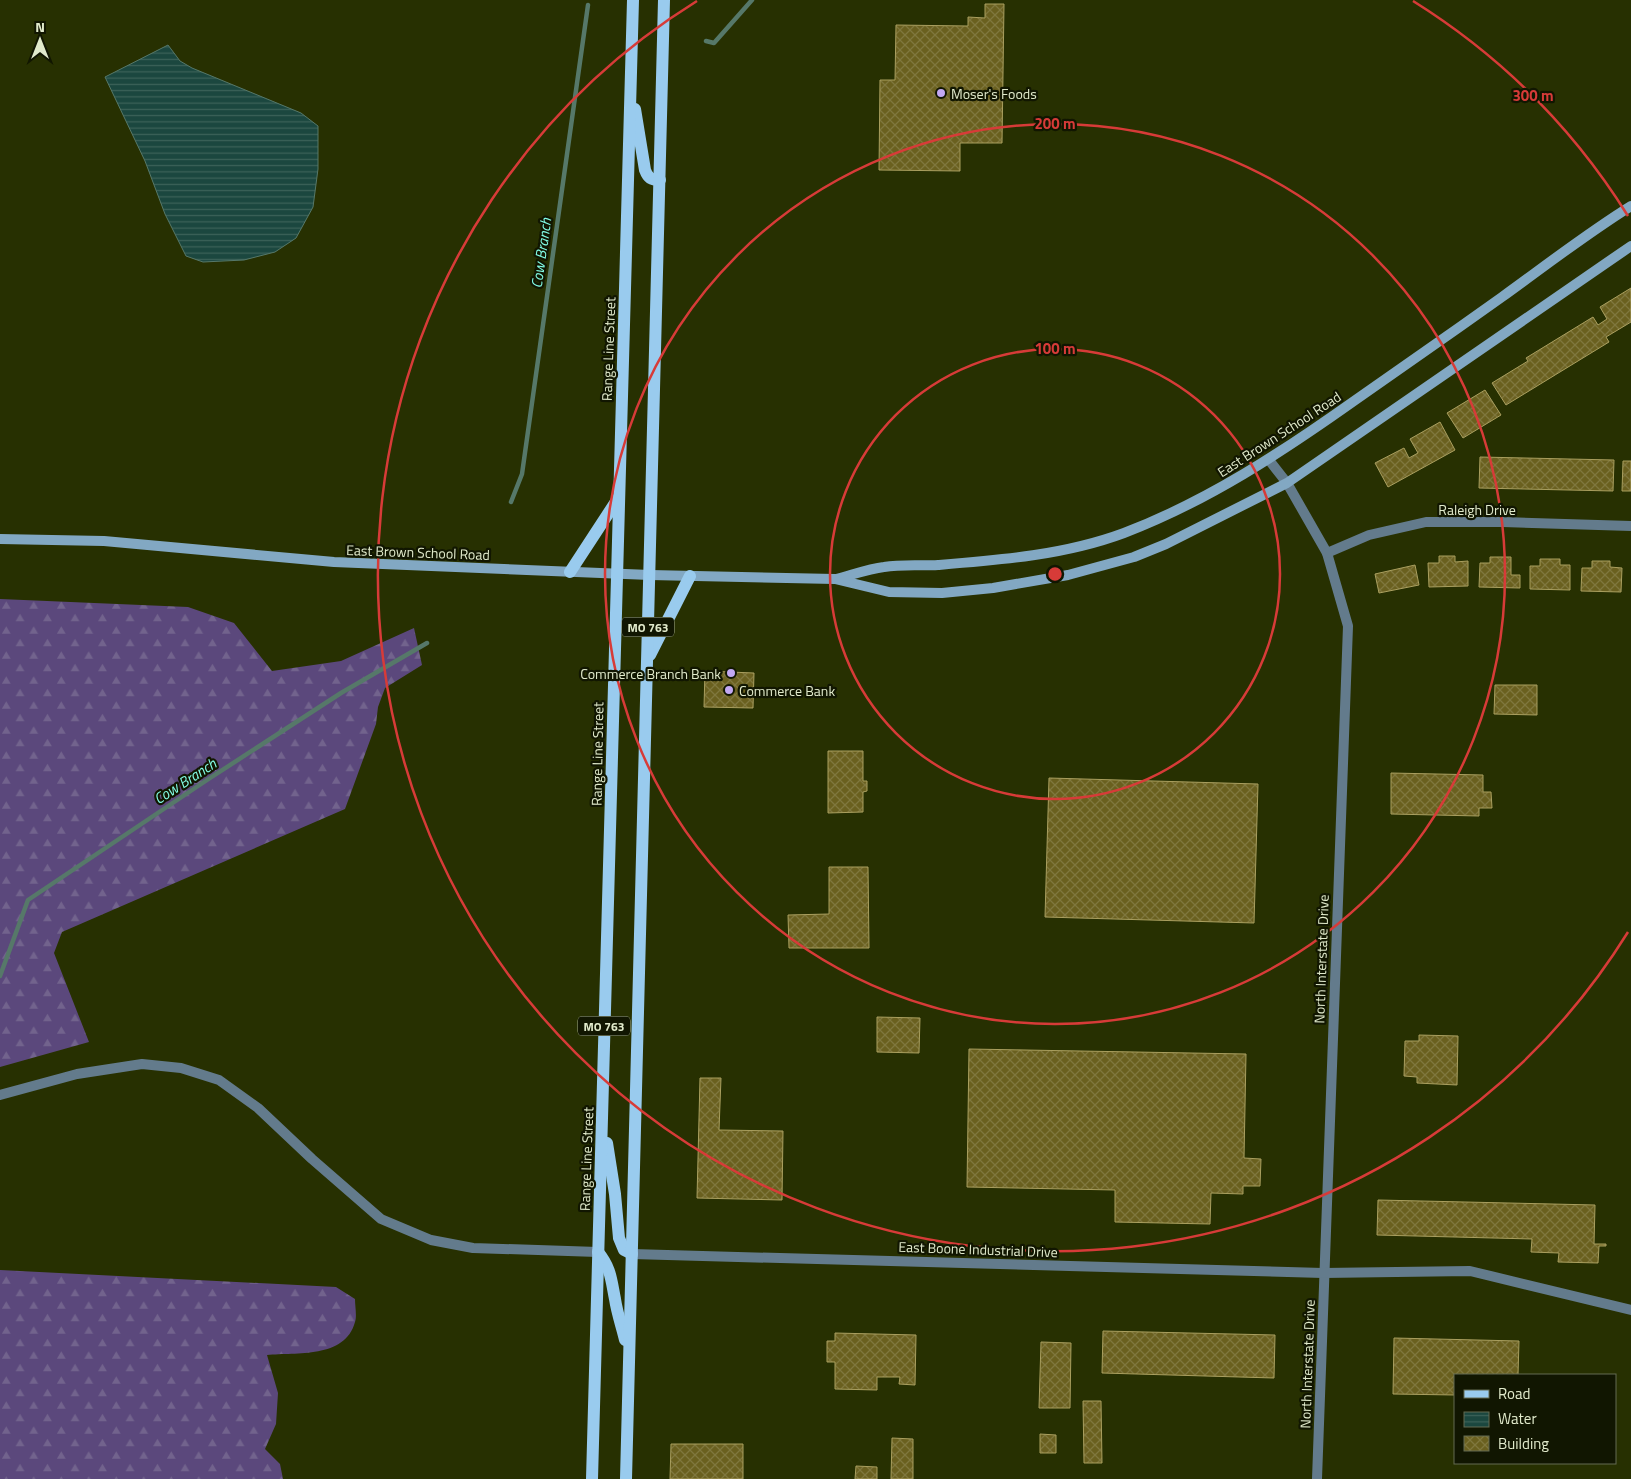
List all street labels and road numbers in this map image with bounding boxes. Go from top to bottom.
street label: Range Line Street [596,297,620,401]
street label: East Brown School Road [1213,386,1345,482]
street label: Raleigh Drive [1438,499,1516,520]
street label: East Brown School Road [346,539,490,565]
road number: MO 763 [622,618,674,636]
street label: Range Line Street [586,702,608,806]
street label: North Interstate Drive [1308,894,1334,1024]
road number: MO 763 [578,1016,630,1036]
street label: Range Line Street [574,1107,598,1211]
street label: East Boone Industrial Drive [898,1236,1058,1262]
street label: North Interstate Drive [1294,1299,1320,1429]

